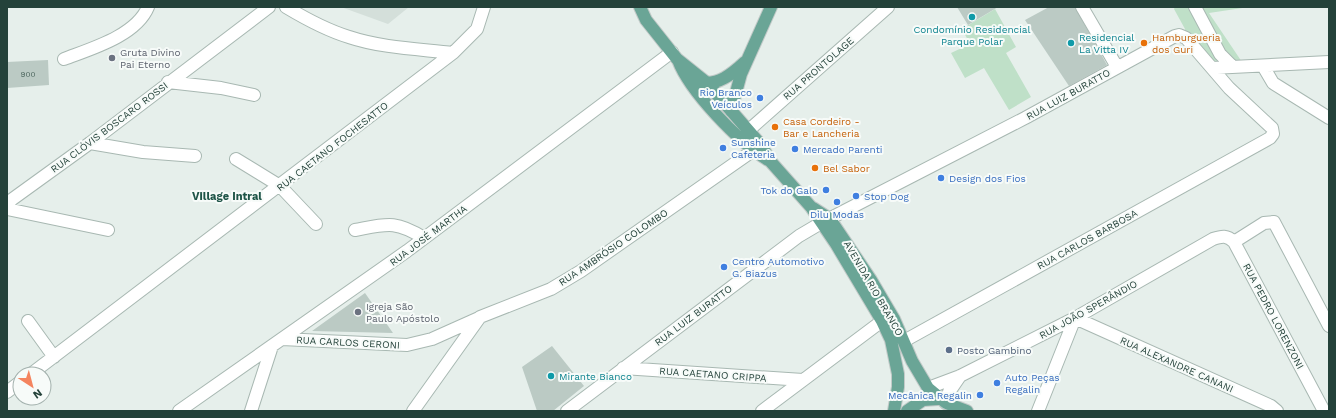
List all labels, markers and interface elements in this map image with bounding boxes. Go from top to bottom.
marker: Condomínio Residencial Parque Polar [967,12,977,22]
place label: Condomínio Residencial Parque Polar [913,24,1031,47]
place label: Residencial La Vitta IV [1079,32,1134,55]
place label: Hamburgueria dos Guri [1152,32,1221,55]
street label: RUA PRONTOLAGE [781,35,856,102]
marker: Residencial La Vitta IV [1066,38,1076,48]
marker: Hamburgueria dos Guri [1139,38,1149,48]
place label: Gruta Divino Pai Eterno [120,47,180,70]
marker: Gruta Divino Pai Eterno [107,53,117,63]
street label: RUA LUIZ BURATTO [1024,67,1112,122]
house number: 900 [21,70,35,79]
street label: RUA CLÓVIS BOSCARO ROSSI [49,80,170,175]
place label: Rio Branco Veículos [699,87,752,110]
marker: Rio Branco Veículos [755,93,765,103]
street label: RUA CAETANO FOCHESATTO [274,99,390,193]
place label: Casa Cordeiro - Bar e Lancheria [783,116,860,139]
marker: Casa Cordeiro - Bar e Lancheria [770,122,780,132]
place label: Sunshine Cafeteria [731,137,776,160]
marker: Sunshine Cafeteria [718,143,728,153]
marker: Mercado Parenti [790,144,800,154]
place label: Mercado Parenti [803,144,883,155]
marker: Bel Sabor [810,163,820,173]
place label: Bel Sabor [823,163,870,174]
marker: Design dos Fios [936,173,946,183]
place label: Design dos Fios [949,173,1026,184]
place label: Tok do Galo [761,185,818,196]
marker: Tok do Galo [821,185,831,195]
district label: Village Intral [192,190,262,203]
marker: Stop Dog [851,191,861,201]
place label: Stop Dog [864,191,909,202]
marker: Dilu Modas [832,197,842,207]
street label: RUA JOSÉ MARTHA [388,203,469,268]
street label: RUA AMBRÓSIO COLOMBO [557,207,670,288]
street label: RUA CARLOS BARBOSA [1035,207,1140,272]
place label: Dilu Modas [810,209,864,220]
street label: AVENIDA RIO BRANCO [842,239,905,338]
place label: Centro Automotivo G. Biazus [732,256,824,279]
marker: Centro Automotivo G. Biazus [719,262,729,272]
street label: RUA PEDRO LORENZONI [1241,262,1306,371]
street label: RUA JOÃO SPERÂNDIO [1037,278,1139,341]
street label: RUA LUIZ BURATTO [652,283,734,348]
place label: Igreja São Paulo Apóstolo [366,301,439,324]
marker: Igreja São Paulo Apóstolo [353,307,363,317]
street label: RUA CARLOS CERONI [296,334,400,351]
street label: RUA ALEXANDRE CANANI [1118,334,1235,394]
marker: Posto Gambino [944,345,954,355]
place label: Posto Gambino [957,345,1031,356]
street label: RUA CAETANO CRIPPA [659,365,767,384]
north arrow [12,366,52,406]
marker: Mirante Bianco [546,371,556,381]
place label: Mirante Bianco [559,371,632,382]
place label: Auto Peças Regalin [1005,372,1060,395]
marker: Auto Peças Regalin [992,378,1002,388]
text: N [30,386,45,401]
place label: Mecânica Regalin [888,390,972,401]
marker: Mecânica Regalin [975,390,985,400]

